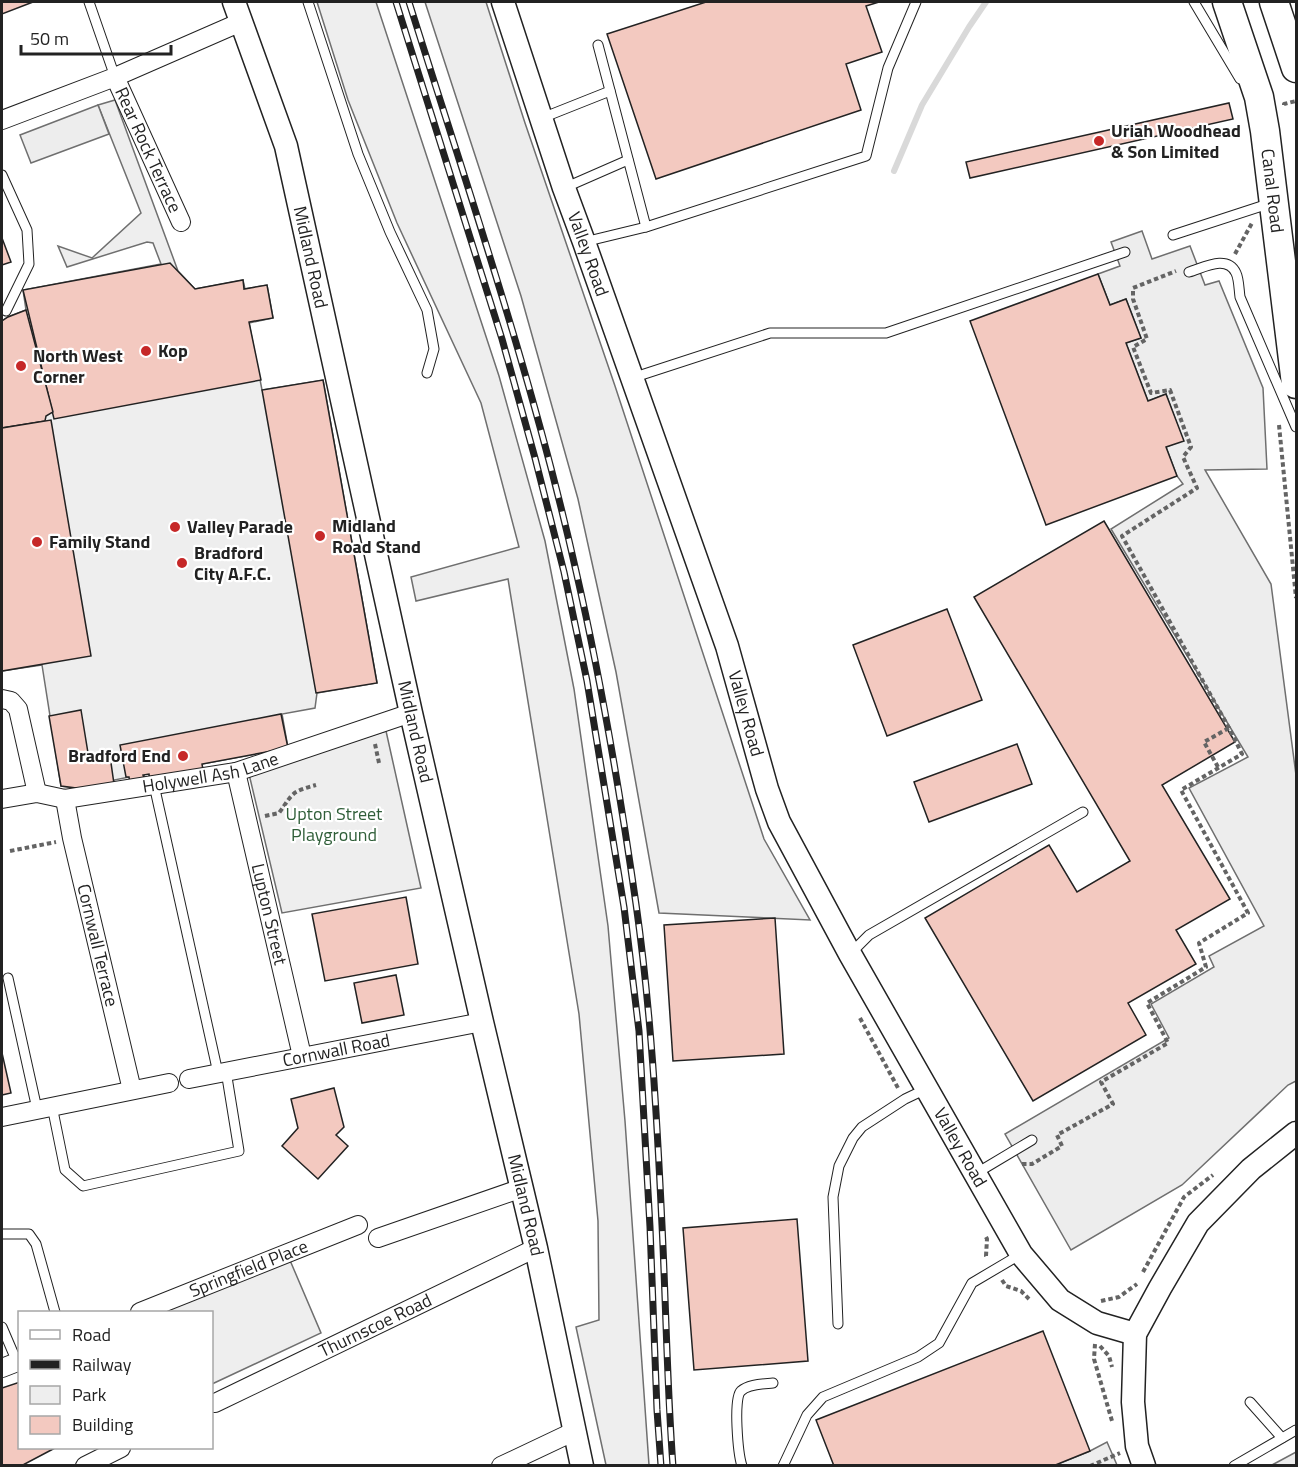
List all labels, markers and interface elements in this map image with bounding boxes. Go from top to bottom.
scale bar [21,18,171,56]
text: 50 m [30,25,69,52]
street label: Rear Rock Terrace [108,82,189,217]
place label: Uriah Woodhead & Son Limited [1111,117,1241,165]
marker: Uriah Woodhead & Son Limited [1092,134,1106,148]
street label: Canal Road [1254,147,1291,234]
street label: Midland Road [287,203,335,311]
street label: Valley Road [561,208,616,300]
place label: Kop [158,337,188,364]
place label: North West Corner [33,342,123,390]
marker: Kop [139,344,153,358]
marker: North West Corner [14,359,28,373]
place label: Midland Road Stand [332,512,421,560]
place label: Valley Parade [187,513,293,540]
marker: Valley Parade [168,520,182,534]
place label: Family Stand [49,528,150,555]
marker: Midland Road Stand [313,529,327,543]
marker: Family Stand [30,535,44,549]
place label: Bradford City A.F.C. [194,539,271,587]
marker: Bradford City A.F.C. [175,556,189,570]
street label: Valley Road [722,667,771,759]
street label: Midland Road [391,678,441,785]
place label: Bradford End [68,742,171,769]
street label: Holywell Ash Lane [140,745,282,800]
marker: Bradford End [176,749,190,763]
park label: Upton Street Playground [286,800,383,848]
street label: Lupton Street [245,861,295,968]
street label: Cornwall Terrace [70,881,126,1009]
street label: Cornwall Road [280,1026,392,1074]
street label: Valley Road [927,1102,994,1192]
street label: Midland Road [501,1151,551,1258]
street label: Springfield Place [185,1232,312,1304]
street label: Thurnscoe Road [314,1286,436,1364]
legend [18,1311,213,1449]
text: Road [72,1321,111,1348]
text: Railway [72,1351,132,1378]
text: Park [72,1381,107,1408]
text: Building [72,1411,133,1438]

